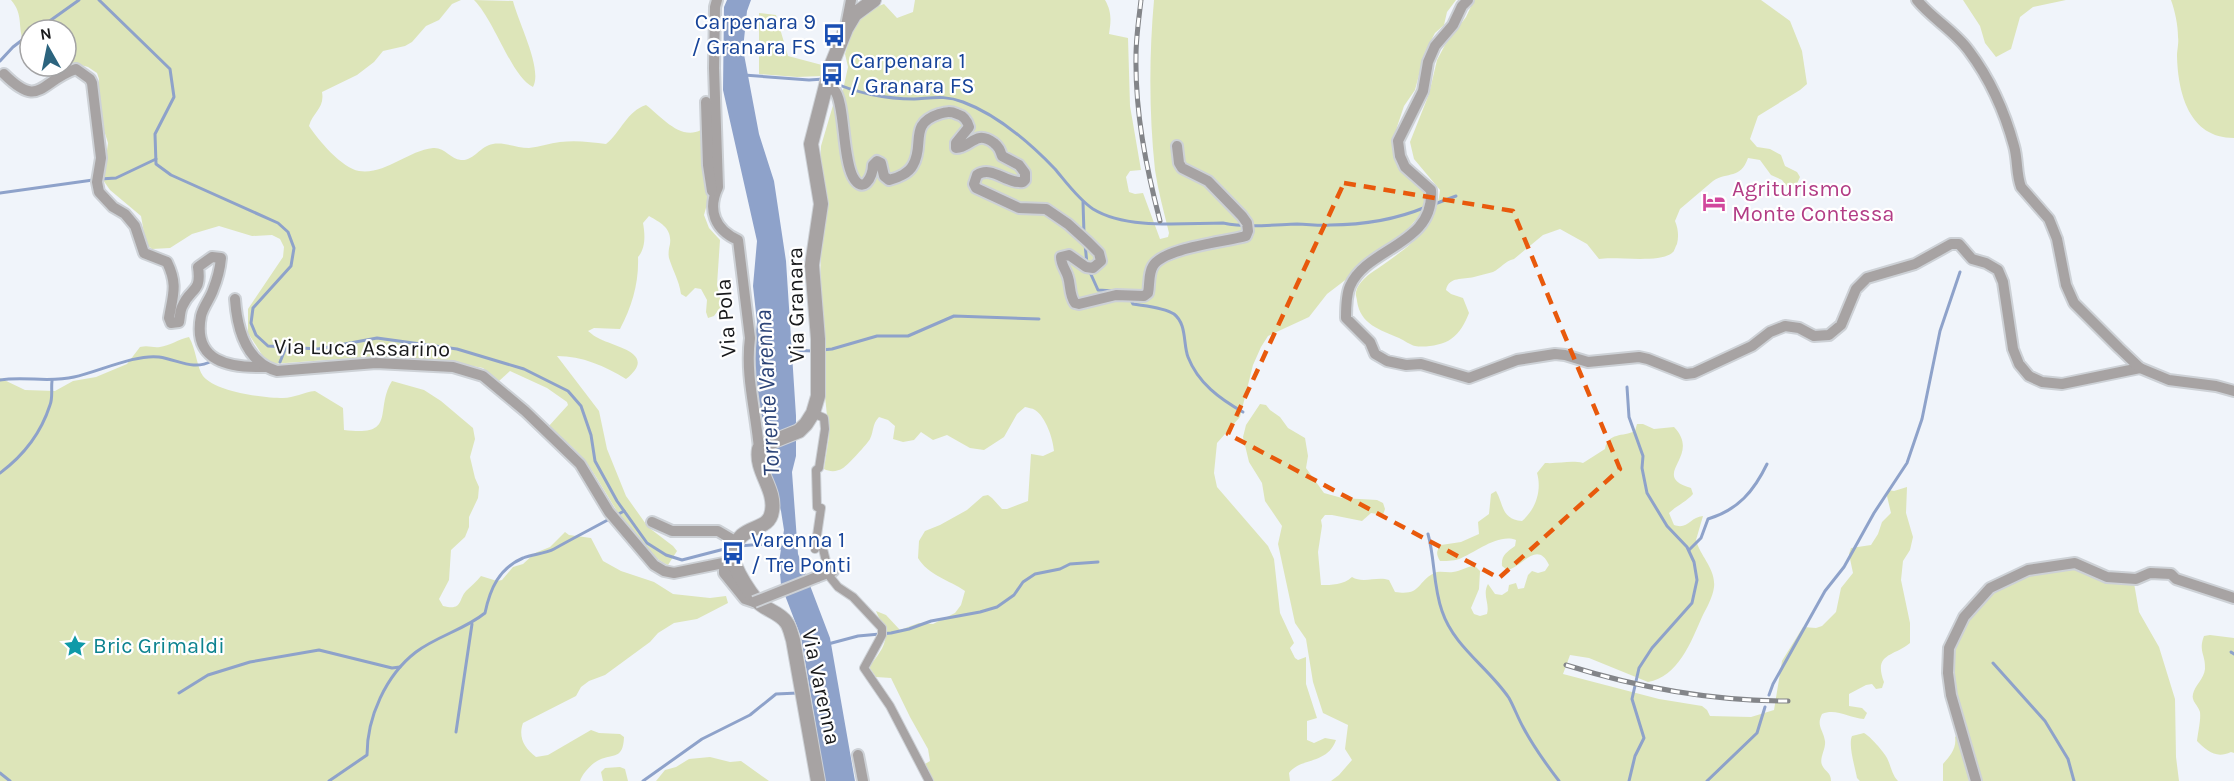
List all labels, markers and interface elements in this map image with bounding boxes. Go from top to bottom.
place label: Carpenara 9 / Granara FS [692,9,816,60]
north arrow [18,18,78,78]
bus stop icon: Carpenara 9 / Granara FS [821,22,847,48]
text: N [39,23,53,44]
place label: Carpenara 1 / Granara FS [850,48,974,99]
bus stop icon: Carpenara 1 / Granara FS [819,61,845,87]
place label: Agriturismo Monte Contessa [1732,176,1894,227]
hotel icon: Agriturismo Monte Contessa [1701,189,1727,215]
street label: Via Granara [782,247,810,363]
street label: Via Pola [710,278,742,358]
water label: Torrente Varenna [749,309,785,477]
street label: Via Luca Assarino [274,333,450,363]
place label: Varenna 1 / Tre Ponti [751,527,852,578]
bus stop icon: Varenna 1 / Tre Ponti [720,540,746,566]
street label: Via Varenna [796,627,846,747]
place icon: Bric Grimaldi [62,633,88,659]
place label: Bric Grimaldi [93,633,225,659]

